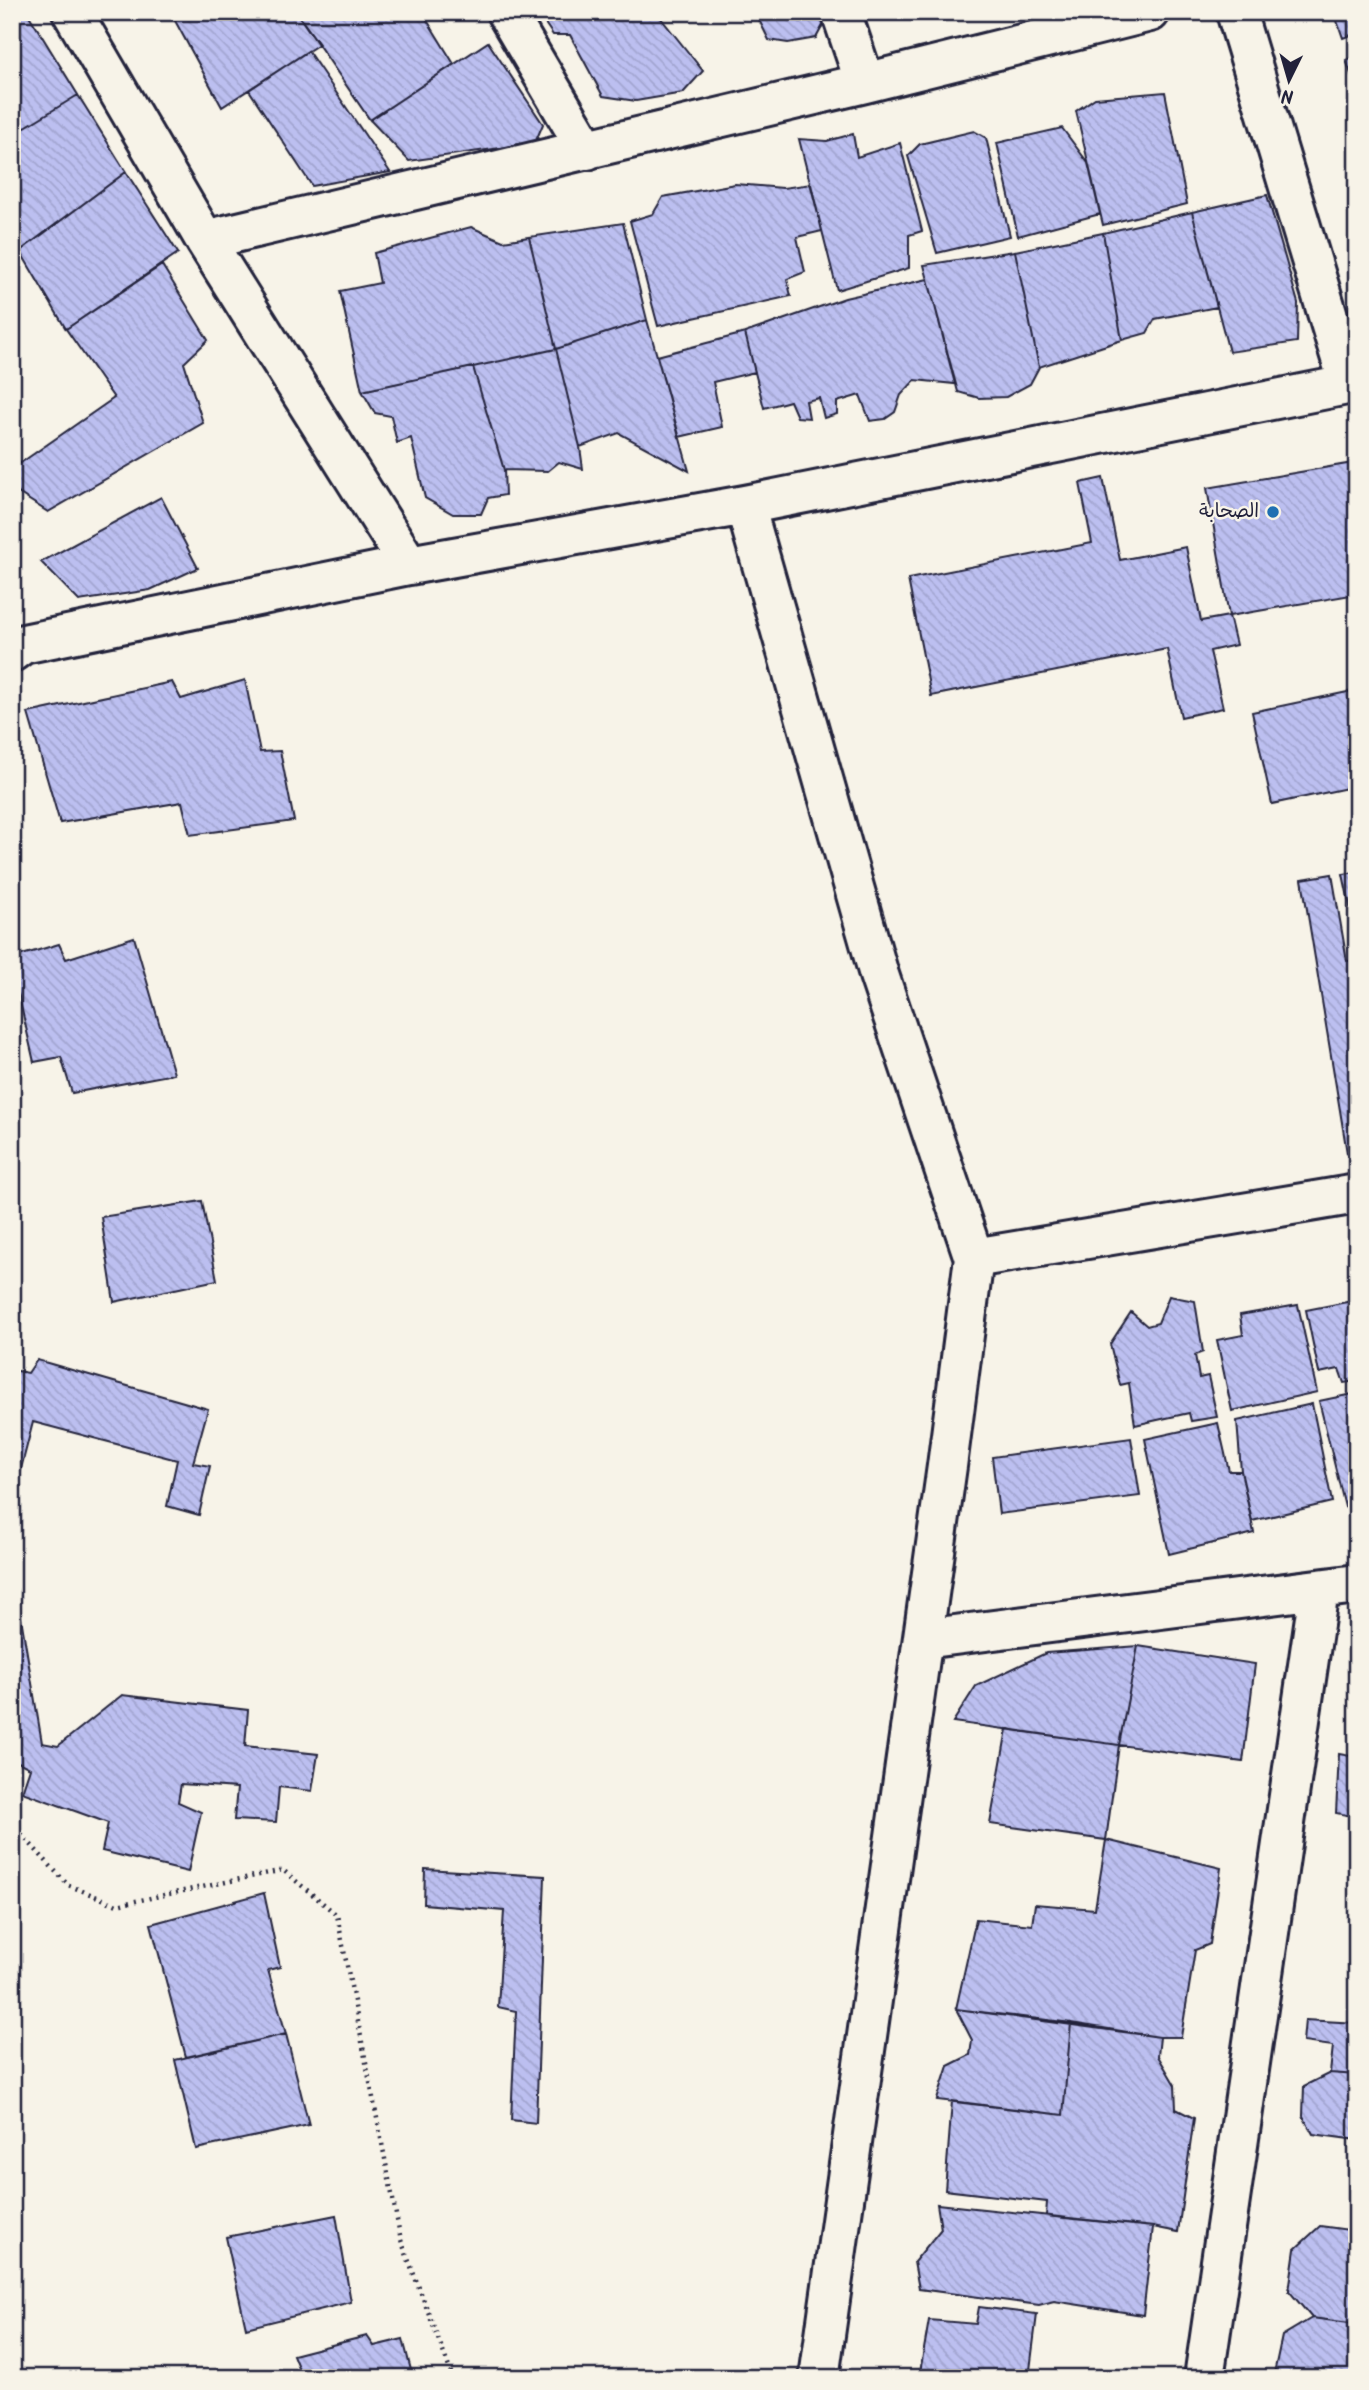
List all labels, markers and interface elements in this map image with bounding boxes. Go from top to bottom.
north arrow [1254,46,1324,116]
text: N [1280,79,1295,110]
place label: الصحابة [1199,497,1259,527]
marker: الصحابة [1265,504,1281,520]

